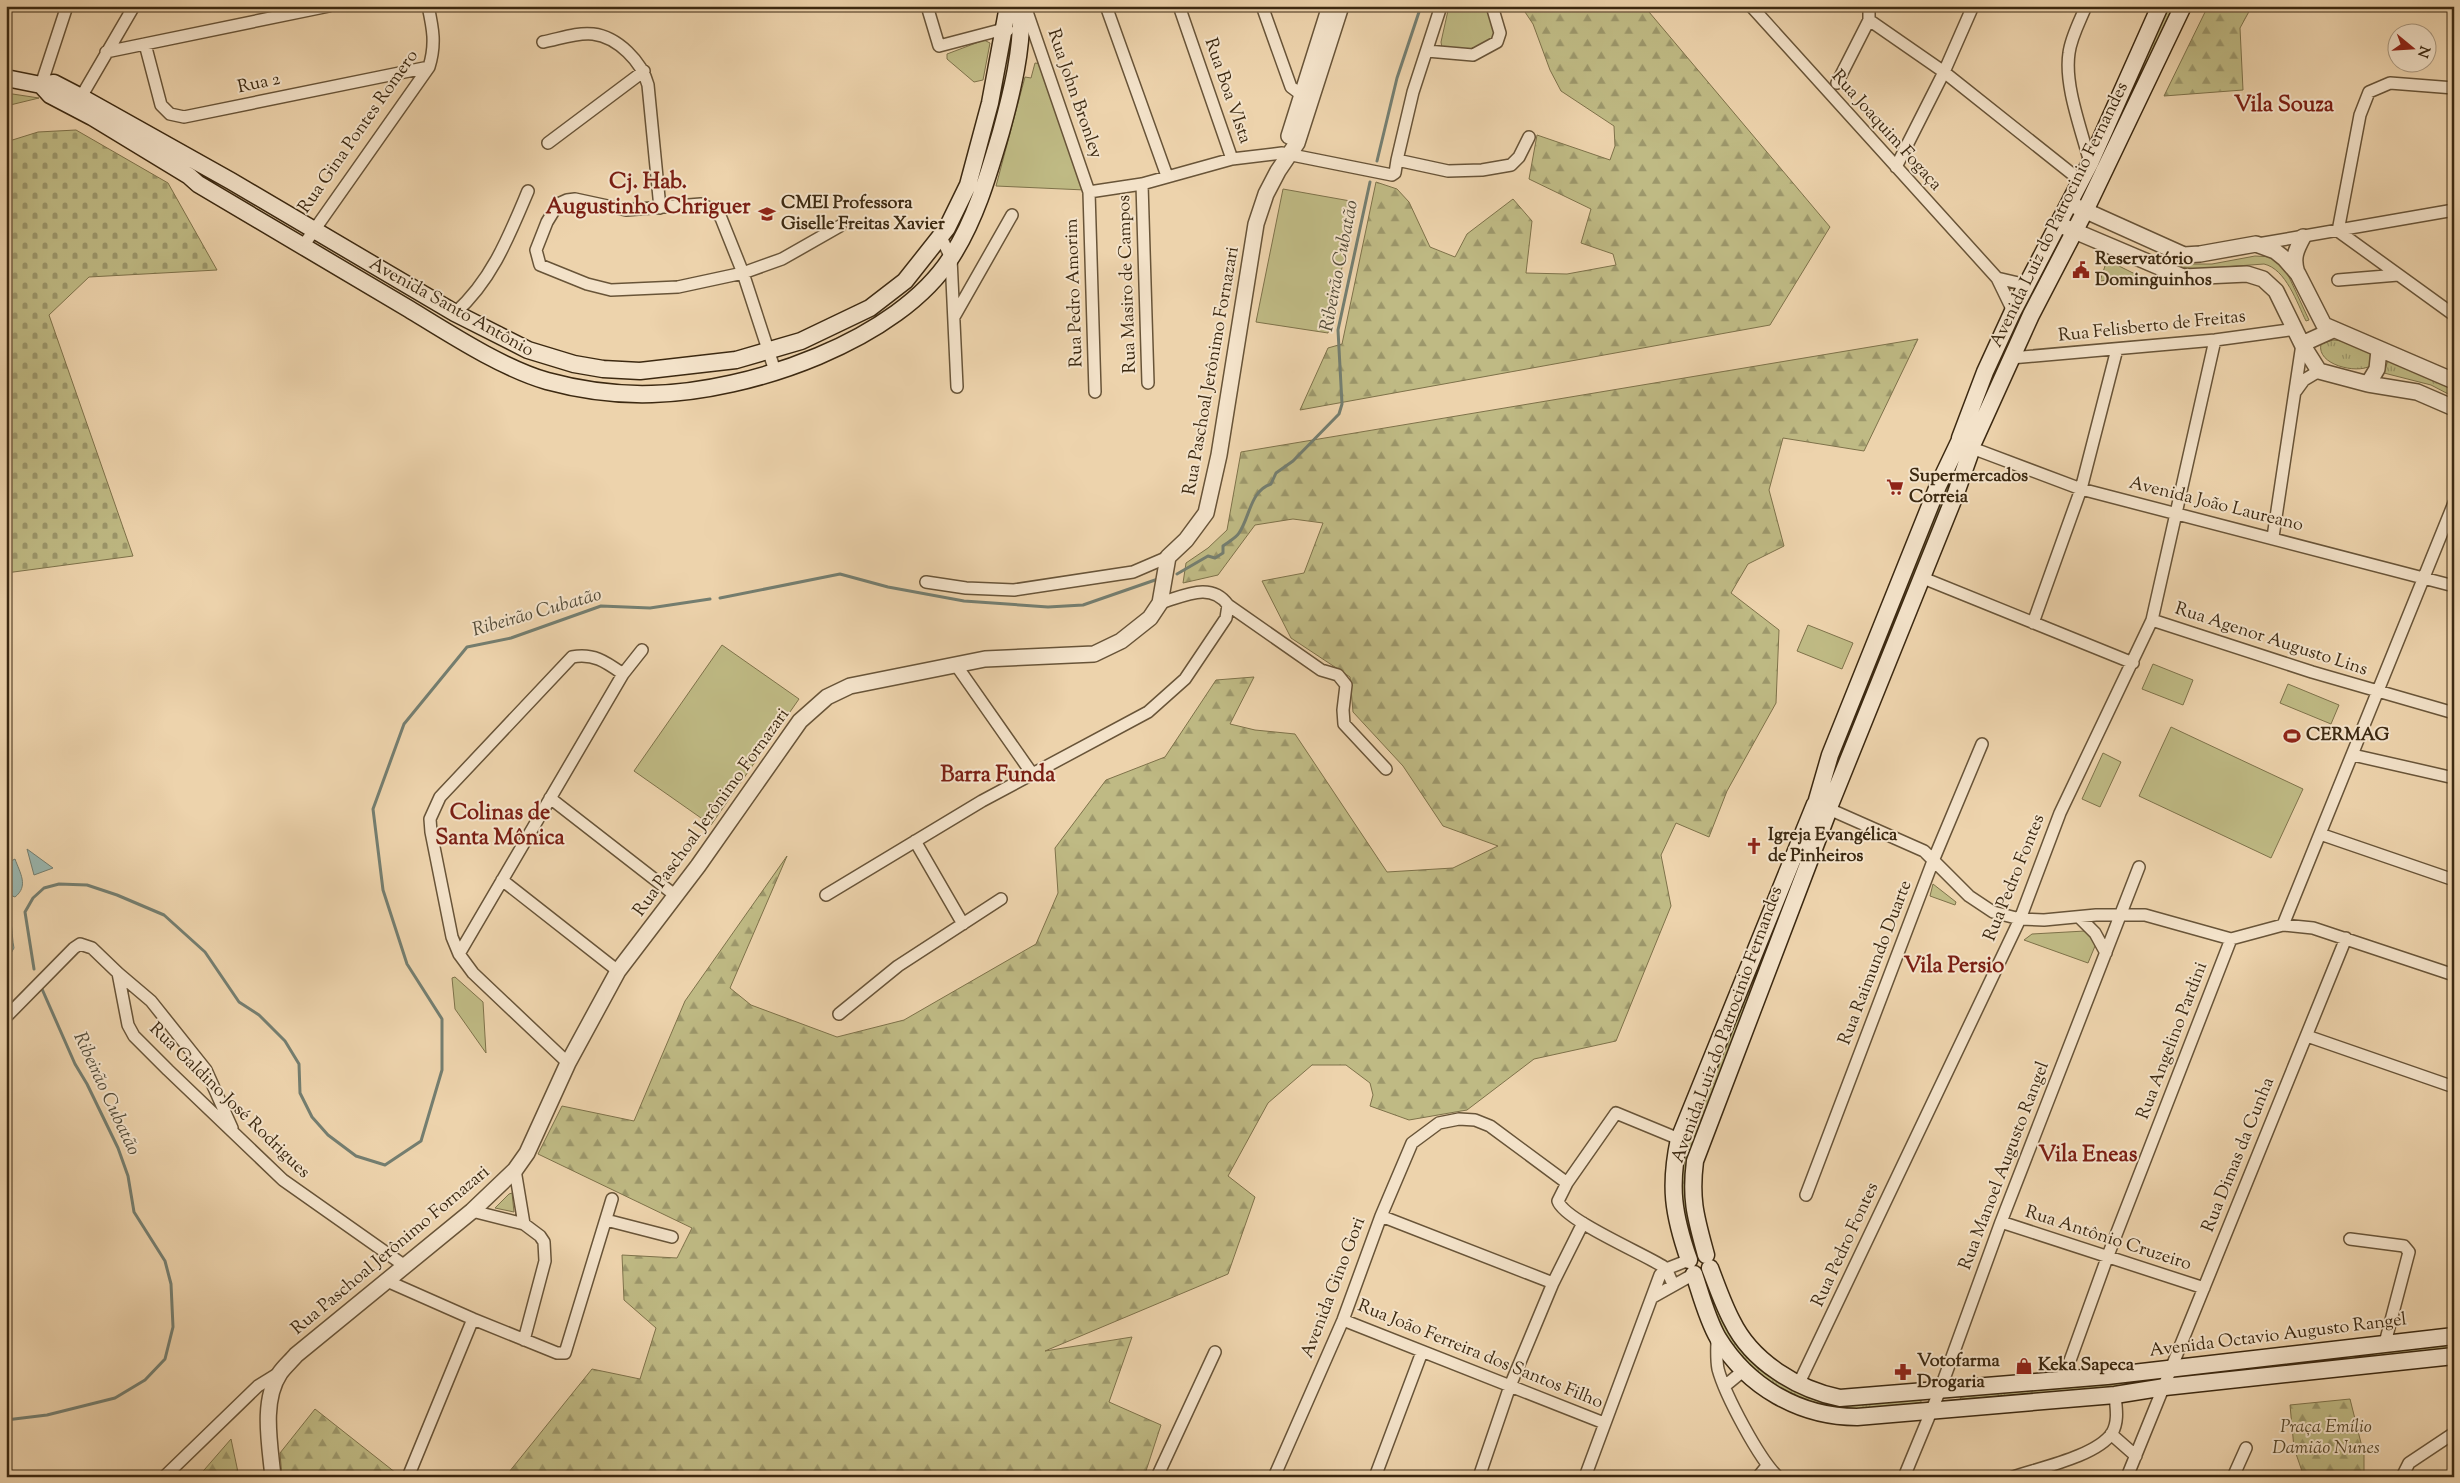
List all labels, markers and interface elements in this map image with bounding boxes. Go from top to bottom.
north arrow [2388,22,2438,72]
street label: Rua John Bronley [1040,26,1108,162]
street label: Rua Boa VIsta [1197,35,1257,147]
text: N [2411,43,2434,60]
street label: Rua Gina Pontes Romero [293,45,426,219]
street label: Rua Joaquim Fogaça [1825,65,1947,197]
street label: Rua 2 [235,67,283,101]
street label: Avenida Luiz do Patrocinio Fernandes [1984,78,2136,352]
district label: Vila Souza [2234,90,2335,122]
district label: Cj. Hab. Augustinho Chriguer [546,167,751,224]
place label: CMEI Professora Giselle Freitas Xavier [781,191,945,238]
street label: Rua Masiro de Campos [1112,194,1144,374]
water label: Ribeirão Cubatão [1314,198,1366,334]
school or university icon: CMEI Professora Giselle Freitas Xavier [757,204,777,224]
street label: Rua Pedro Amorim [1059,218,1091,368]
street label: Rua Paschoal Jerônimo Fornazari [1177,245,1247,497]
place label: Reservatório Dominguinhos [2095,247,2212,294]
street label: Avenida Santo Antônio [364,252,538,364]
public building icon: Reservatório Dominguinhos [2071,260,2091,280]
street label: Rua Felisberto de Freitas [2057,304,2247,350]
place label: Supermercados Correia [1909,464,2028,511]
street label: Avenida João Laureano [2126,471,2306,539]
supermarket icon: Supermercados Correia [1885,477,1905,497]
water label: Ribeirão Cubatão [469,582,605,644]
street label: Rua Agenor Augusto Lins [2171,597,2371,683]
street label: Rua Paschoal Jerônimo Fornazari [627,703,797,923]
place label: CERMAG [2306,723,2390,749]
sports icon: CERMAG [2282,726,2302,746]
district label: Barra Funda [941,760,1056,792]
district label: Colinas de Santa Mônica [435,798,566,855]
street label: Rua Pedro Fontes [1978,811,2052,945]
place label: Igreja Evangélica de Pinheiros [1768,823,1898,870]
church icon: Igreja Evangélica de Pinheiros [1744,836,1764,856]
street label: Rua Raimundo Duarte [1833,877,1919,1049]
street label: Avenida Luiz do Patrocinio Fernandes [1666,883,1790,1167]
district label: Vila Persio [1904,951,2004,983]
street label: Rua Angelino Pardini [2131,958,2215,1124]
street label: Rua Galdino José Rodrigues [143,1017,315,1185]
water label: Ribeirão Cubatão [66,1028,146,1160]
street label: Rua Manoel Augusto Rangel [1953,1058,2057,1274]
street label: Rua Dimas da Cunha [2196,1074,2282,1236]
district label: Vila Eneas [2039,1140,2138,1172]
street label: Rua Paschoal Jerônimo Fornazari [286,1160,496,1342]
street label: Rua Pedro Fontes [1806,1178,1886,1312]
street label: Rua Antônio Cruzeiro [2021,1200,2195,1278]
street label: Avenida Gino Gori [1295,1214,1373,1362]
street label: Rua João Ferreira dos Santos Filho [1353,1294,1607,1416]
street label: Avenida Octavio Augusto Rangel [2148,1307,2408,1365]
place label: Votofarma Drogaria [1917,1349,2000,1396]
place label: Keka Sapeca [2038,1353,2135,1379]
shop icon: Keka Sapeca [2014,1356,2034,1376]
pharmacy icon: Votofarma Drogaria [1893,1362,1913,1382]
park label: Praça Emílio Damião Nunes [2272,1415,2380,1462]

